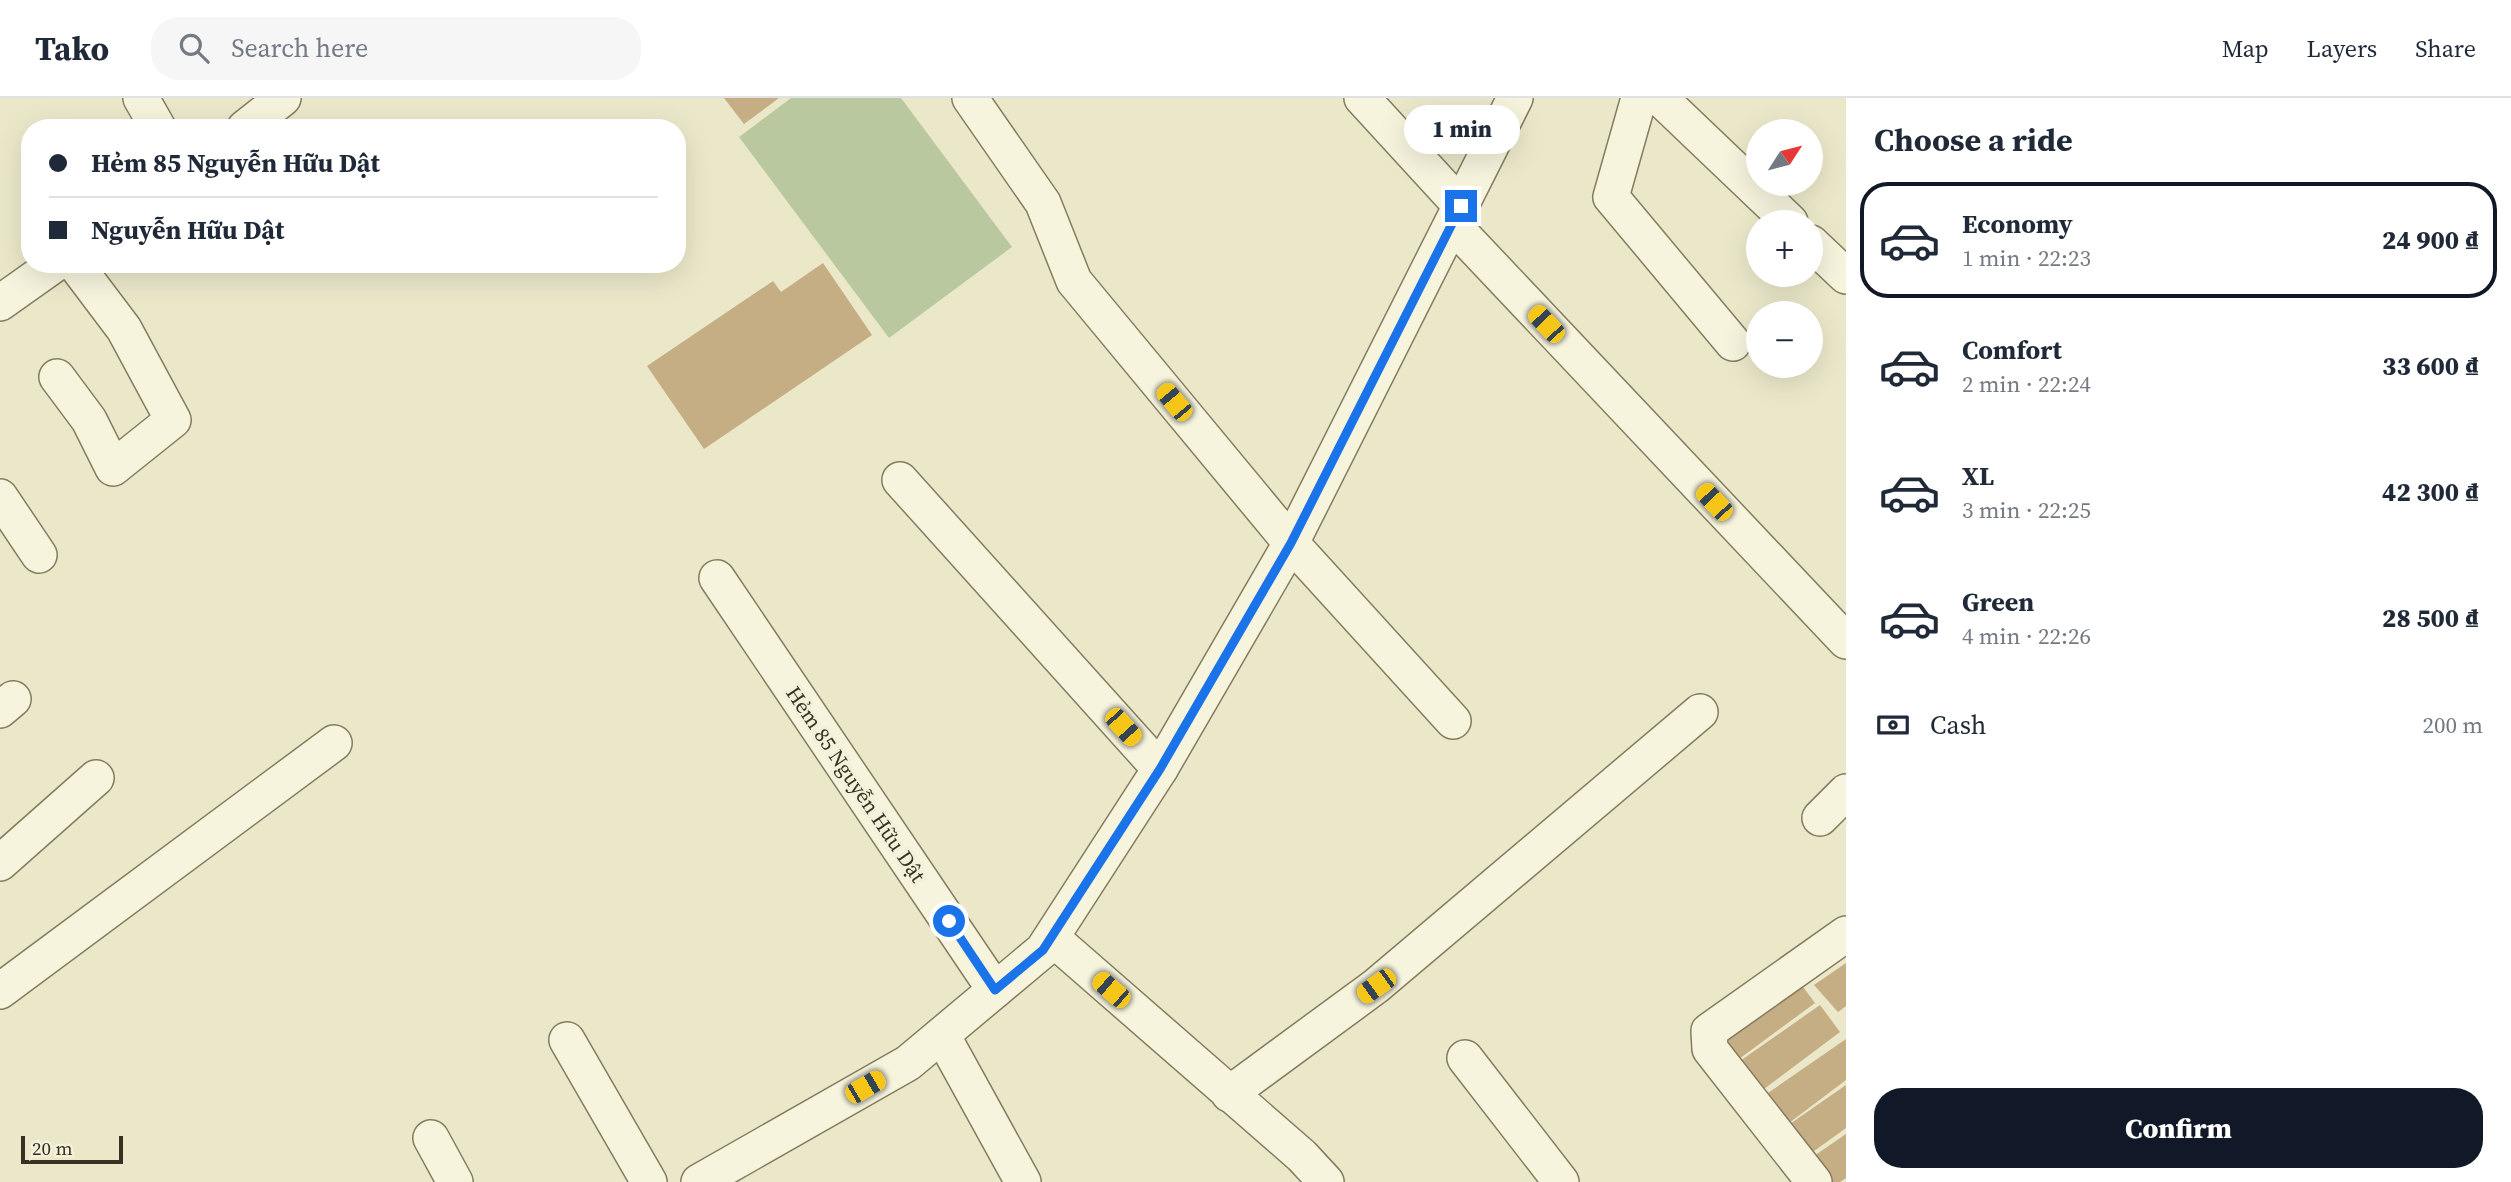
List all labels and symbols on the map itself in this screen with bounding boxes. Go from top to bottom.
callout: 1 min [1403,105,1519,154]
north arrow [1746,119,1824,196]
route end [1445,190,1477,222]
car [1524,301,1569,347]
car [1153,379,1196,425]
car [1692,479,1737,525]
street label: Hẻm 85 Nguyễn Hữu Dật [779,680,933,888]
car [1102,704,1145,750]
route start [933,905,965,937]
car [1353,965,1400,1007]
car [1089,968,1134,1012]
car [842,1067,889,1107]
scale bar [21,1133,122,1165]

